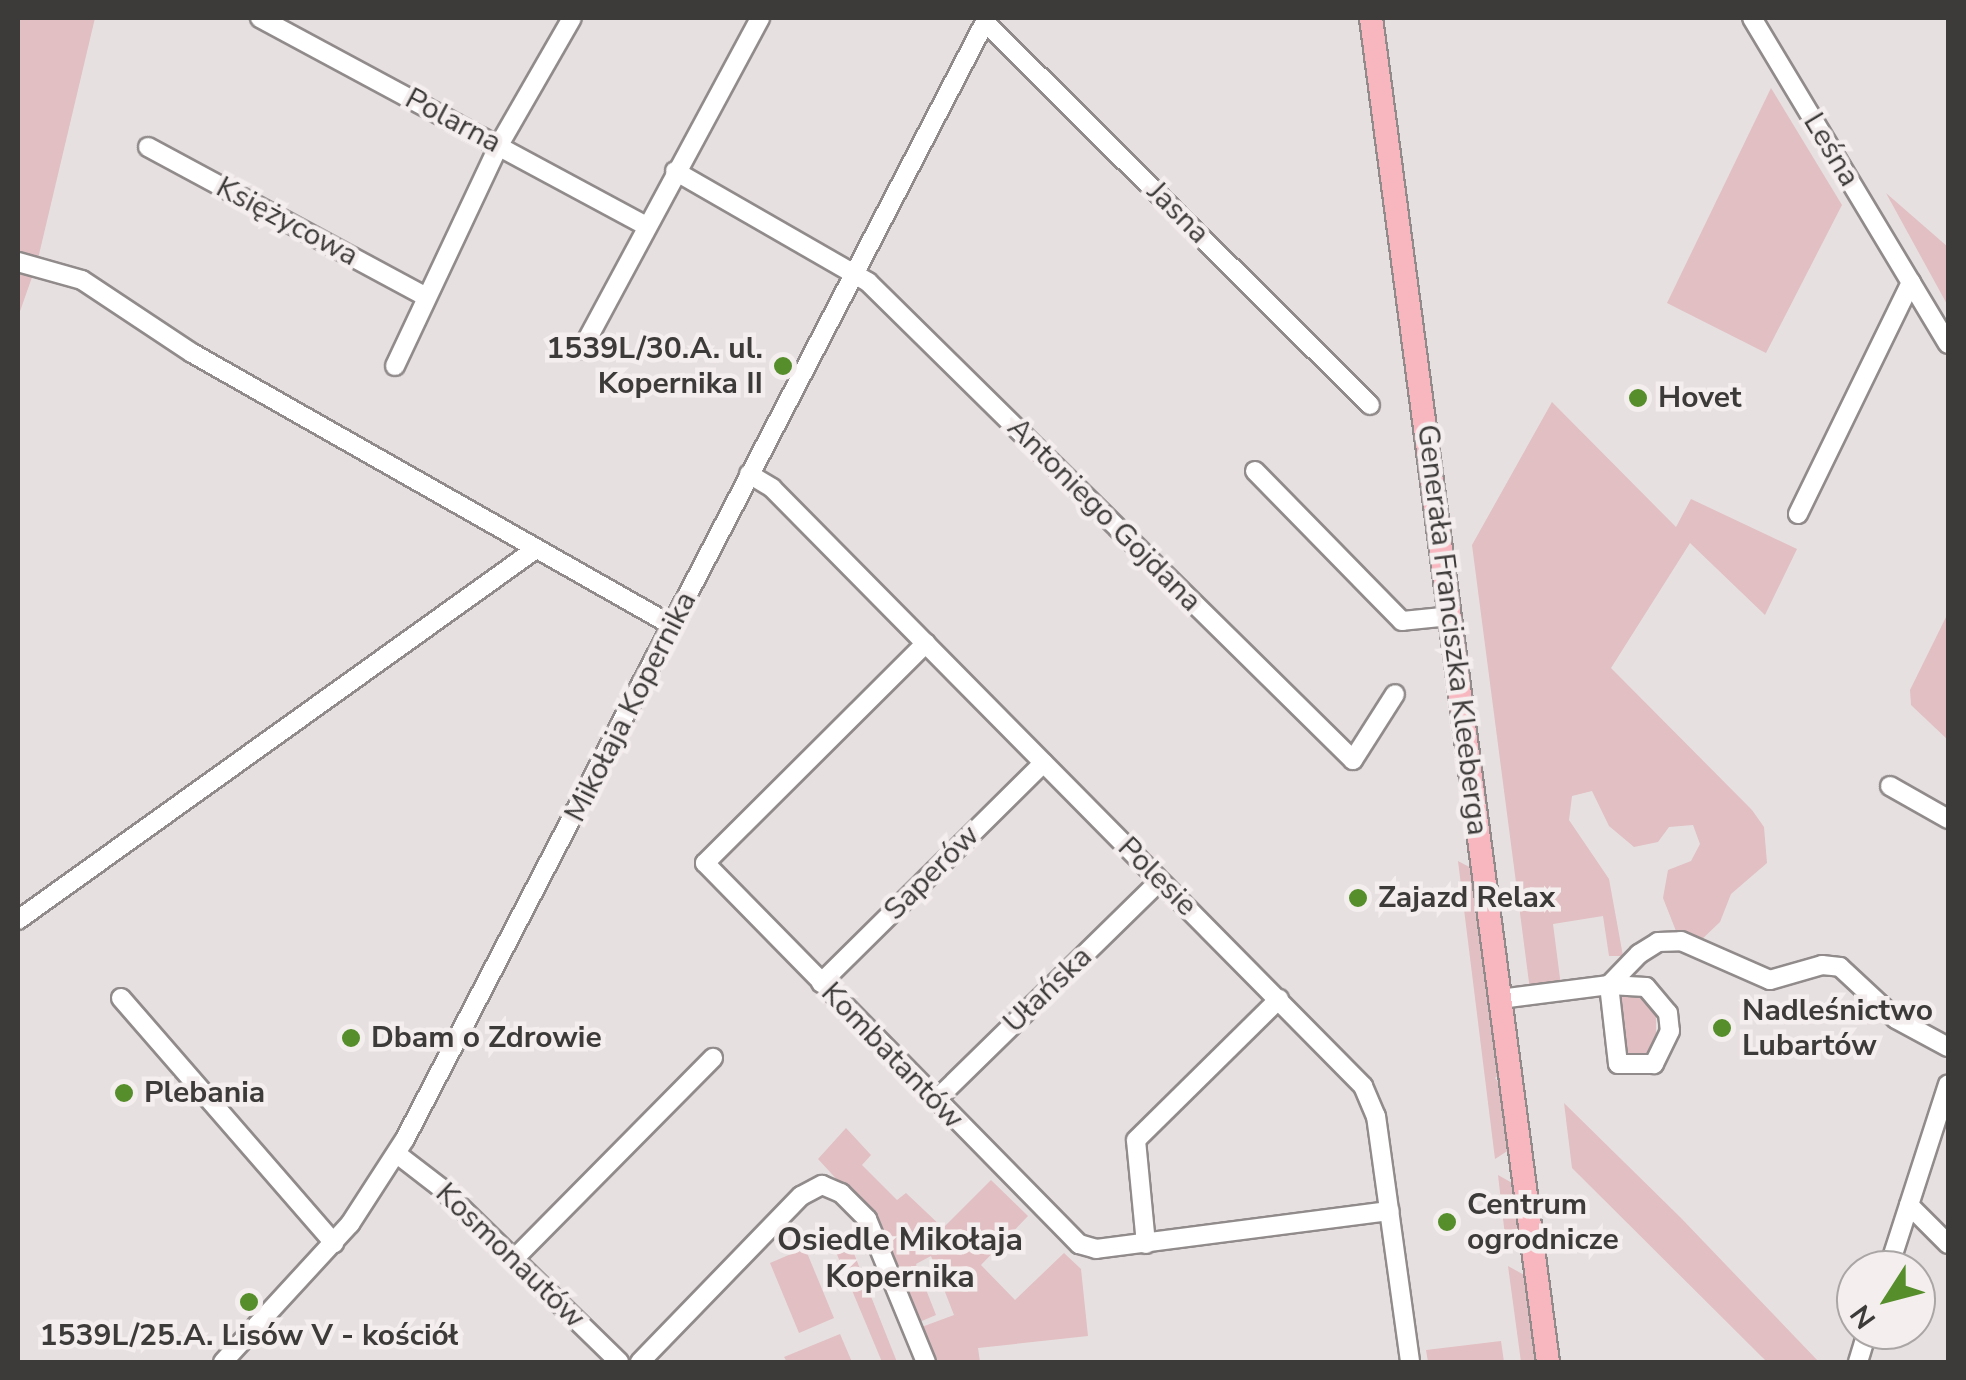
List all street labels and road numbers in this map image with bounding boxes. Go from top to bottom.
street label: Polarna [399,81,507,161]
street label: Leśna [1795,107,1867,193]
street label: Księżycowa [210,170,364,274]
street label: Jasna [1139,174,1217,252]
street label: Antoniego Gojdana [999,410,1209,620]
street label: Generała Franciszka Kleeberga [1409,422,1495,838]
street label: Mikołaja Kopernika [557,586,705,828]
street label: Saperów [877,818,987,928]
street label: Polesie [1110,830,1204,924]
street label: Ułańska [996,939,1100,1041]
street label: Kombatantów [813,975,971,1137]
street label: Kosmonautów [428,1176,592,1336]

